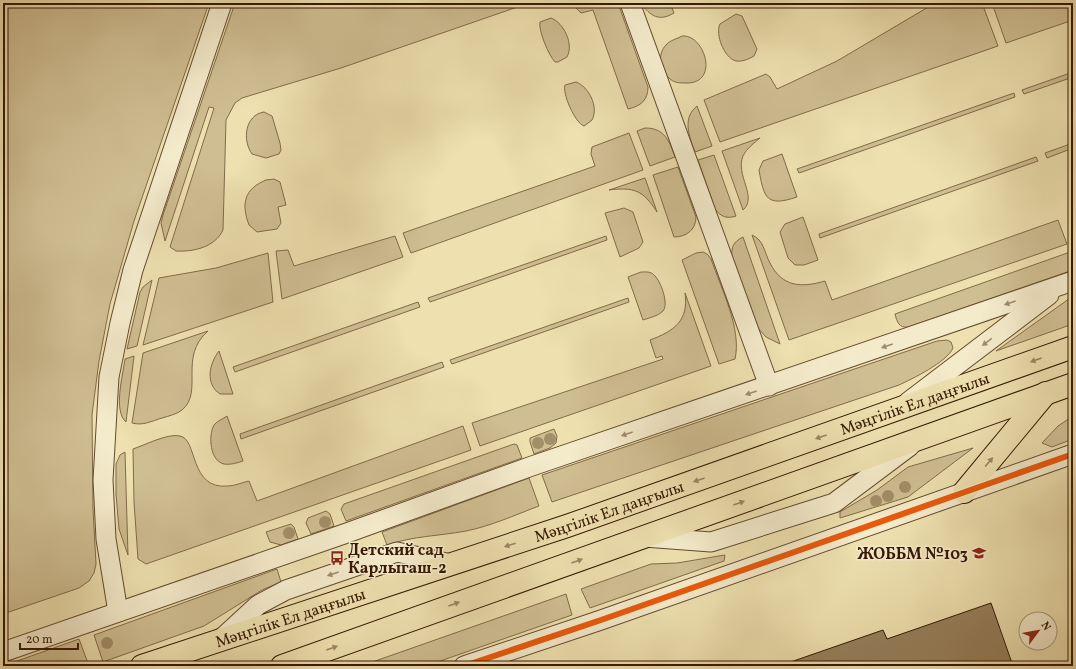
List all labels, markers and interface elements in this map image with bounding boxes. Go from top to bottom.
one-way arrow [1003,301,1015,307]
one-way arrow [982,338,992,346]
one-way arrow [880,343,892,349]
one-way arrow [1030,358,1042,364]
street label: Мәңгілік Ел даңғылы [837,368,993,442]
one-way arrow [744,390,756,396]
one-way arrow [621,431,633,437]
one-way arrow [815,434,827,440]
one-way arrow [984,457,993,468]
street label: Мәңгілік Ел даңғылы [532,476,687,549]
one-way arrow [692,477,704,483]
one-way arrow [733,500,745,506]
place label: Детский сад Карлыгаш-2 [348,540,447,580]
one-way arrow [503,542,515,548]
place label: ЖОББМ №103 [857,544,968,566]
school or university icon: ЖОББМ №103 [971,545,987,561]
bus stop icon: Детский сад Карлыгаш-2 [329,550,345,566]
one-way arrow [571,557,583,563]
one-way arrow [327,571,339,577]
street label: Мәңгілік Ел даңғылы [213,584,369,654]
one-way arrow [449,601,461,607]
north arrow [1018,611,1058,651]
text: N [1037,619,1054,634]
scale bar [20,625,78,651]
text: 20 m [26,632,53,648]
one-way arrow [326,645,338,651]

